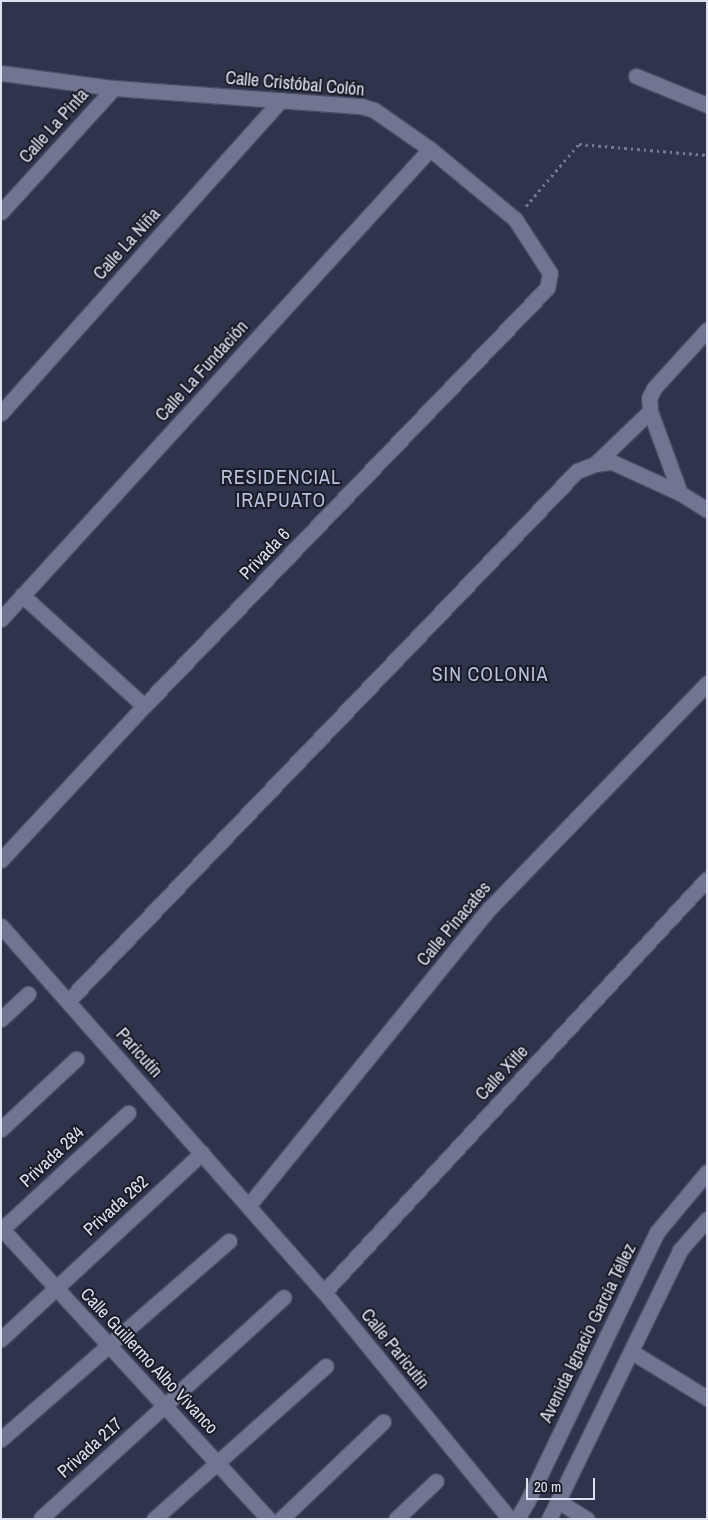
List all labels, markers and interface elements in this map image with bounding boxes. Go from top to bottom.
street label: Calle Cristóbal Colón [225,67,365,101]
street label: Calle La Pinta [15,84,93,168]
street label: Calle La Niña [89,204,165,284]
street label: Calle La Fundación [151,316,253,426]
district label: RESIDENCIAL IRAPUATO [219,465,343,512]
street label: Privada 6 [235,524,295,584]
district label: SIN COLONIA [430,661,550,685]
street label: Calle Pinacates [413,877,495,971]
street label: Paricutín [111,1024,167,1082]
street label: Calle Xitle [471,1041,533,1105]
street label: Privada 284 [16,1122,88,1192]
street label: Privada 262 [79,1171,153,1241]
street label: Avenida Ignacio García Téllez [535,1240,641,1426]
street label: Calle Guillermo Albo Vivanco [75,1283,223,1439]
street label: Calle Paricutín [356,1305,434,1393]
street label: Privada 217 [53,1413,127,1483]
scale bar [528,1468,597,1500]
text: 20 m [534,1476,561,1497]

